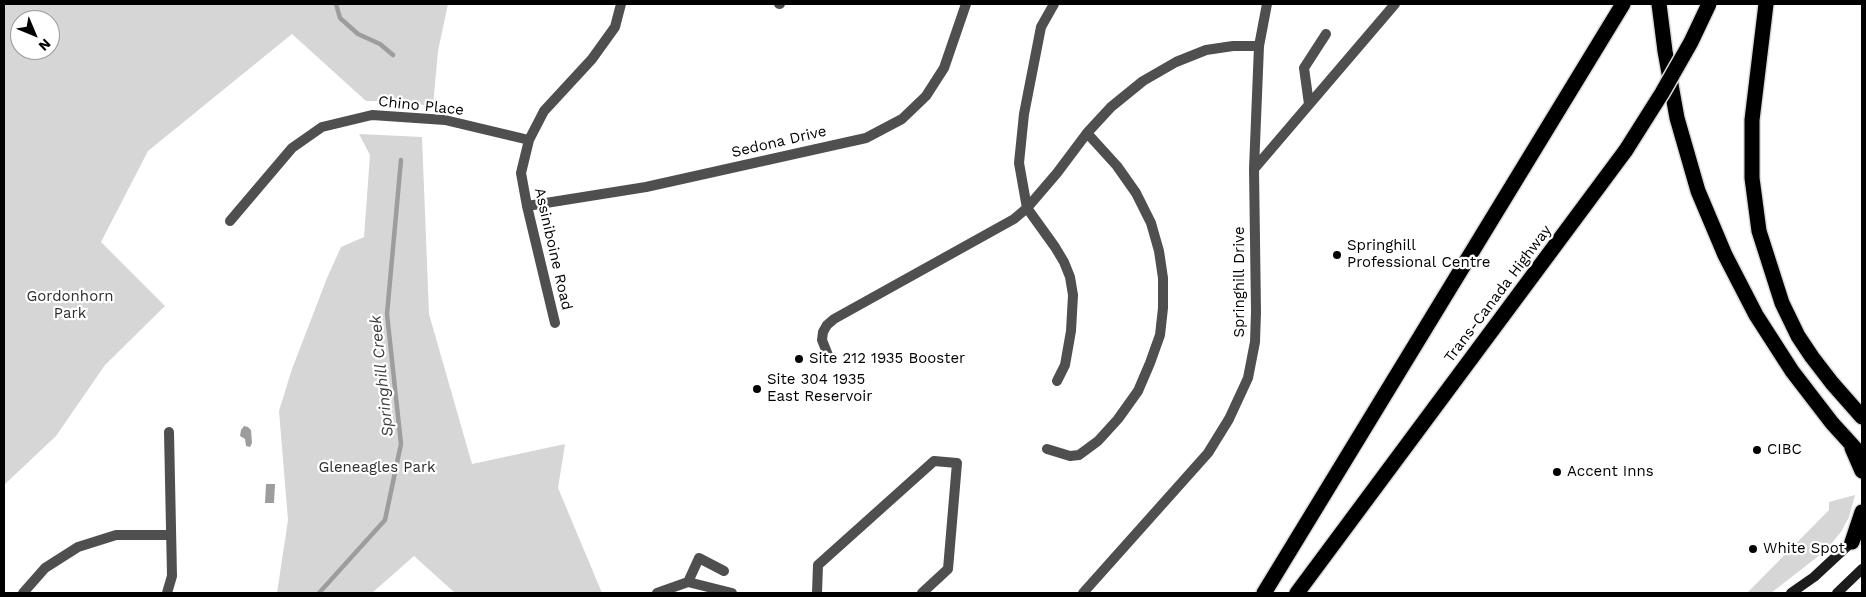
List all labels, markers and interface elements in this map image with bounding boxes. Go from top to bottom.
north arrow [10,10,60,60]
text: N [36,36,54,54]
street label: Chino Place [377,93,465,119]
street label: Sedona Drive [730,122,828,162]
street label: Assiniboine Road [530,186,576,312]
street label: Trans-Canada Highway [1441,222,1555,366]
street label: Springhill Drive [1231,226,1249,338]
place label: Springhill Professional Centre [1347,237,1490,272]
marker: Springhill Professional Centre [1331,249,1343,261]
park label: Gordonhorn Park [26,288,114,323]
water label: Springhill Creek [366,314,398,438]
place label: Site 212 1935 Booster [809,350,965,368]
marker: Site 212 1935 Booster [793,353,805,365]
place label: Site 304 1935 East Reservoir [767,371,872,406]
marker: Site 304 1935 East Reservoir [751,383,763,395]
place label: CIBC [1767,441,1802,459]
marker: CIBC [1751,444,1763,456]
park label: Gleneagles Park [318,459,436,477]
place label: Accent Inns [1567,463,1654,481]
marker: Accent Inns [1551,466,1563,478]
place label: White Spot [1763,540,1845,558]
marker: White Spot [1747,543,1759,555]

